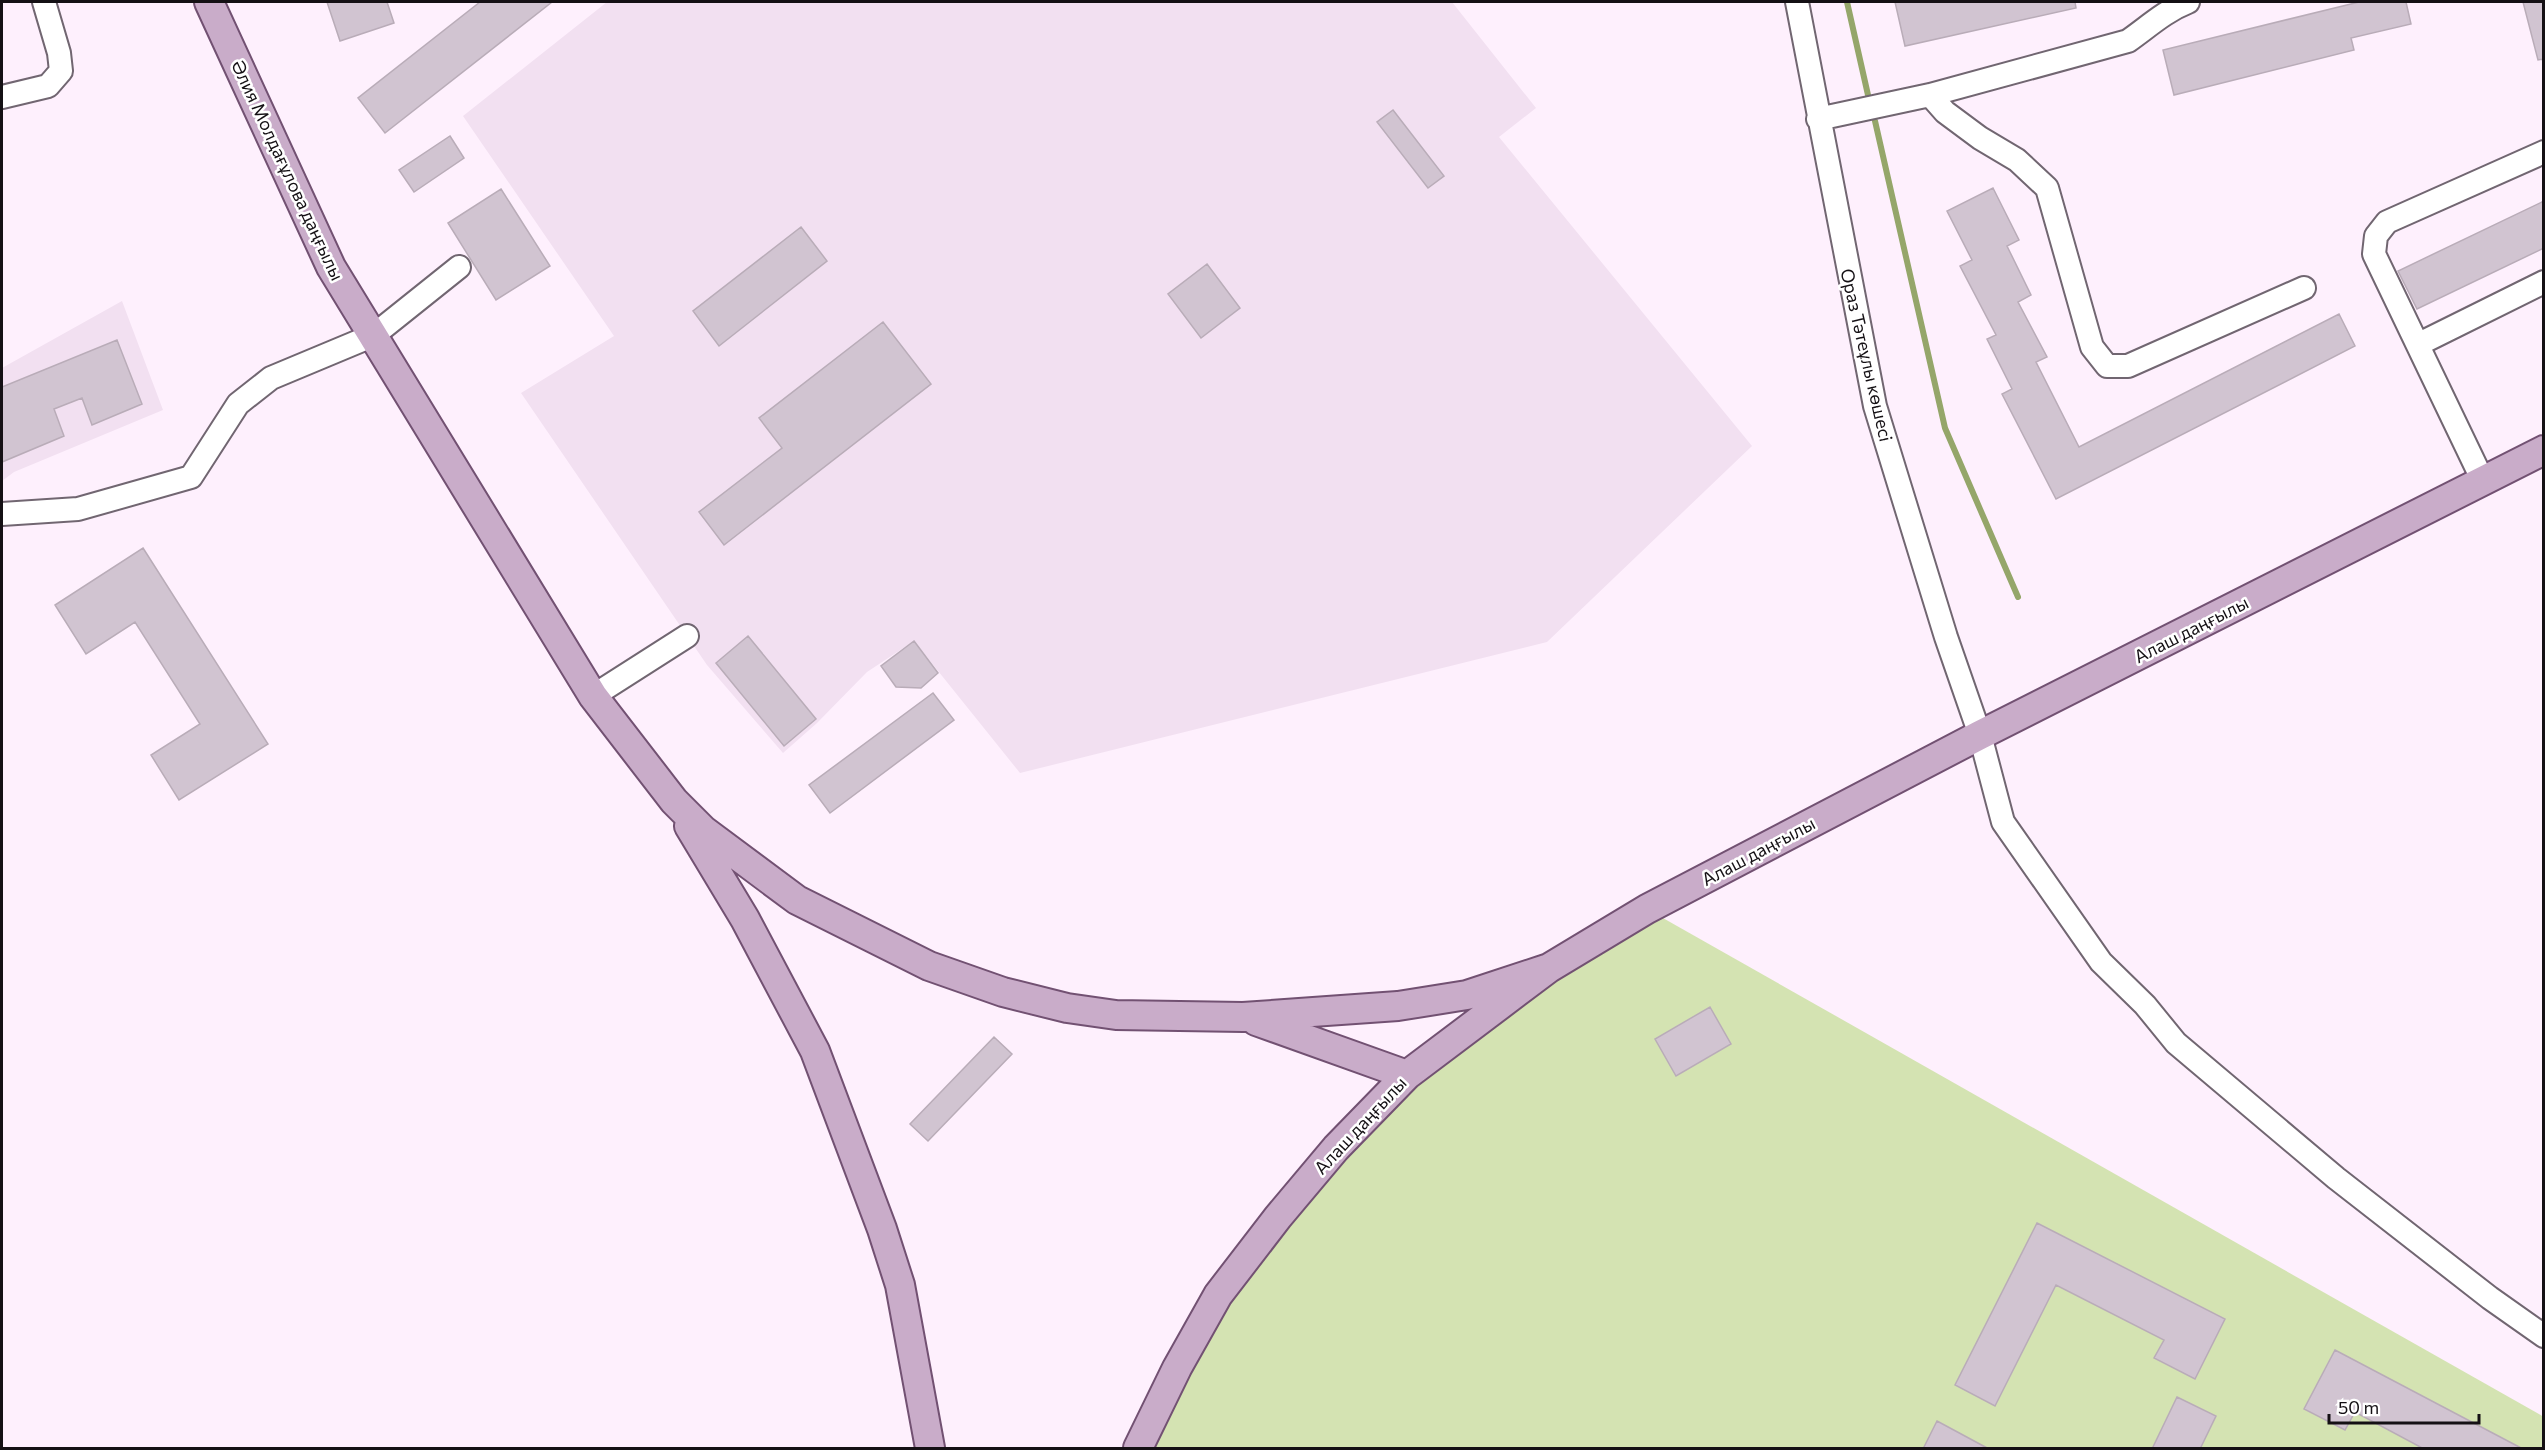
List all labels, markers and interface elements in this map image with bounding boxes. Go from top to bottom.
street label: Әлия Молдағұлова даңғылы [227,56,349,284]
street label: Ораз Тәтеұлы көшесі [1836,266,1898,444]
street label: Алаш даңғылы [2130,591,2252,667]
street label: Алаш даңғылы [1697,812,1819,890]
street label: Алаш даңғылы [1309,1072,1411,1178]
scale bar [2329,1387,2479,1425]
text: 50 m [2338,1396,2379,1418]

